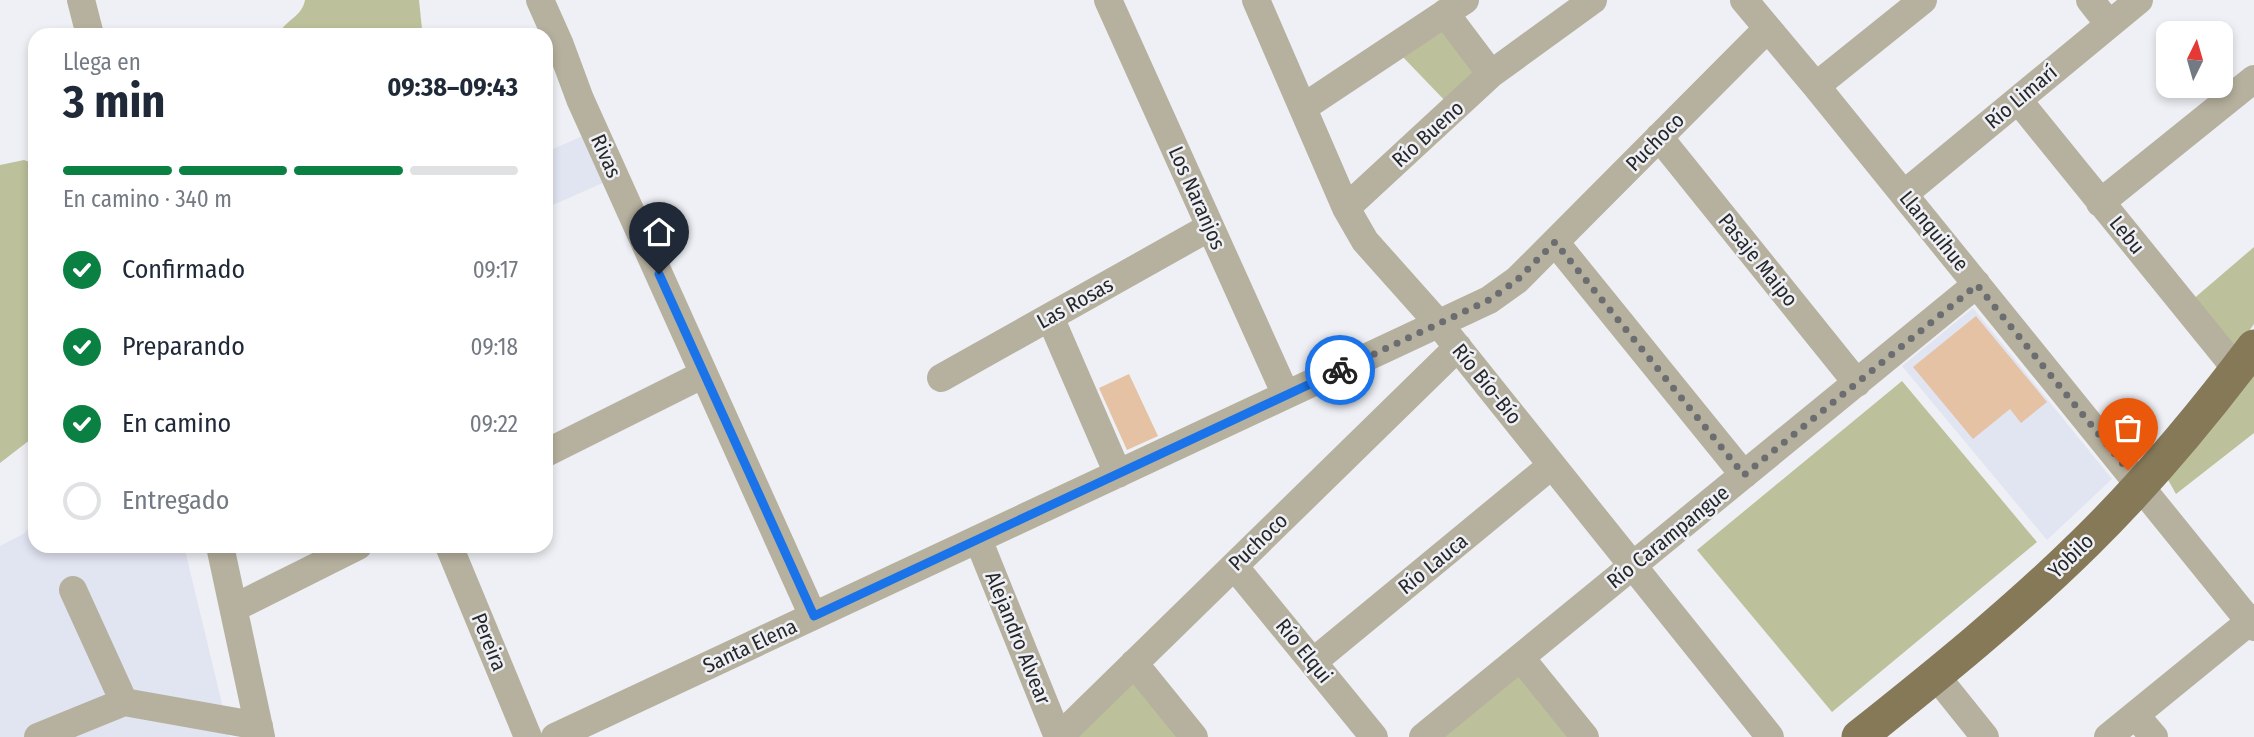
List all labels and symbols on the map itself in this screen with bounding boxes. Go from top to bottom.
north arrow [2156,21,2233,98]
street label: Río Limarí [1980,59,2062,135]
street label: Río Bueno [1387,95,1469,173]
street label: Puchoco [1620,107,1690,177]
street label: Rivas [585,130,627,182]
street label: Los Naranjos [1163,142,1231,254]
street label: Llanquihue [1894,186,1974,276]
pin [629,202,689,274]
street label: Pasaje Maipo [1713,208,1803,312]
street label: Lebu [2104,211,2150,259]
street label: Las Rosas [1032,271,1118,335]
courier [1305,335,1375,405]
street label: Río Bío-Bío [1447,338,1527,430]
pin [2098,398,2158,470]
street label: Río Carampangue [1602,480,1734,594]
street label: Puchoco [1223,508,1293,576]
street label: Río Lauca [1393,528,1473,600]
street label: Yobilo [2043,528,2099,584]
street label: Alejandro Alvear [980,568,1057,709]
street label: Pereira [466,609,512,675]
street label: Santa Elena [699,613,801,679]
street label: Río Elqui [1270,614,1338,688]

